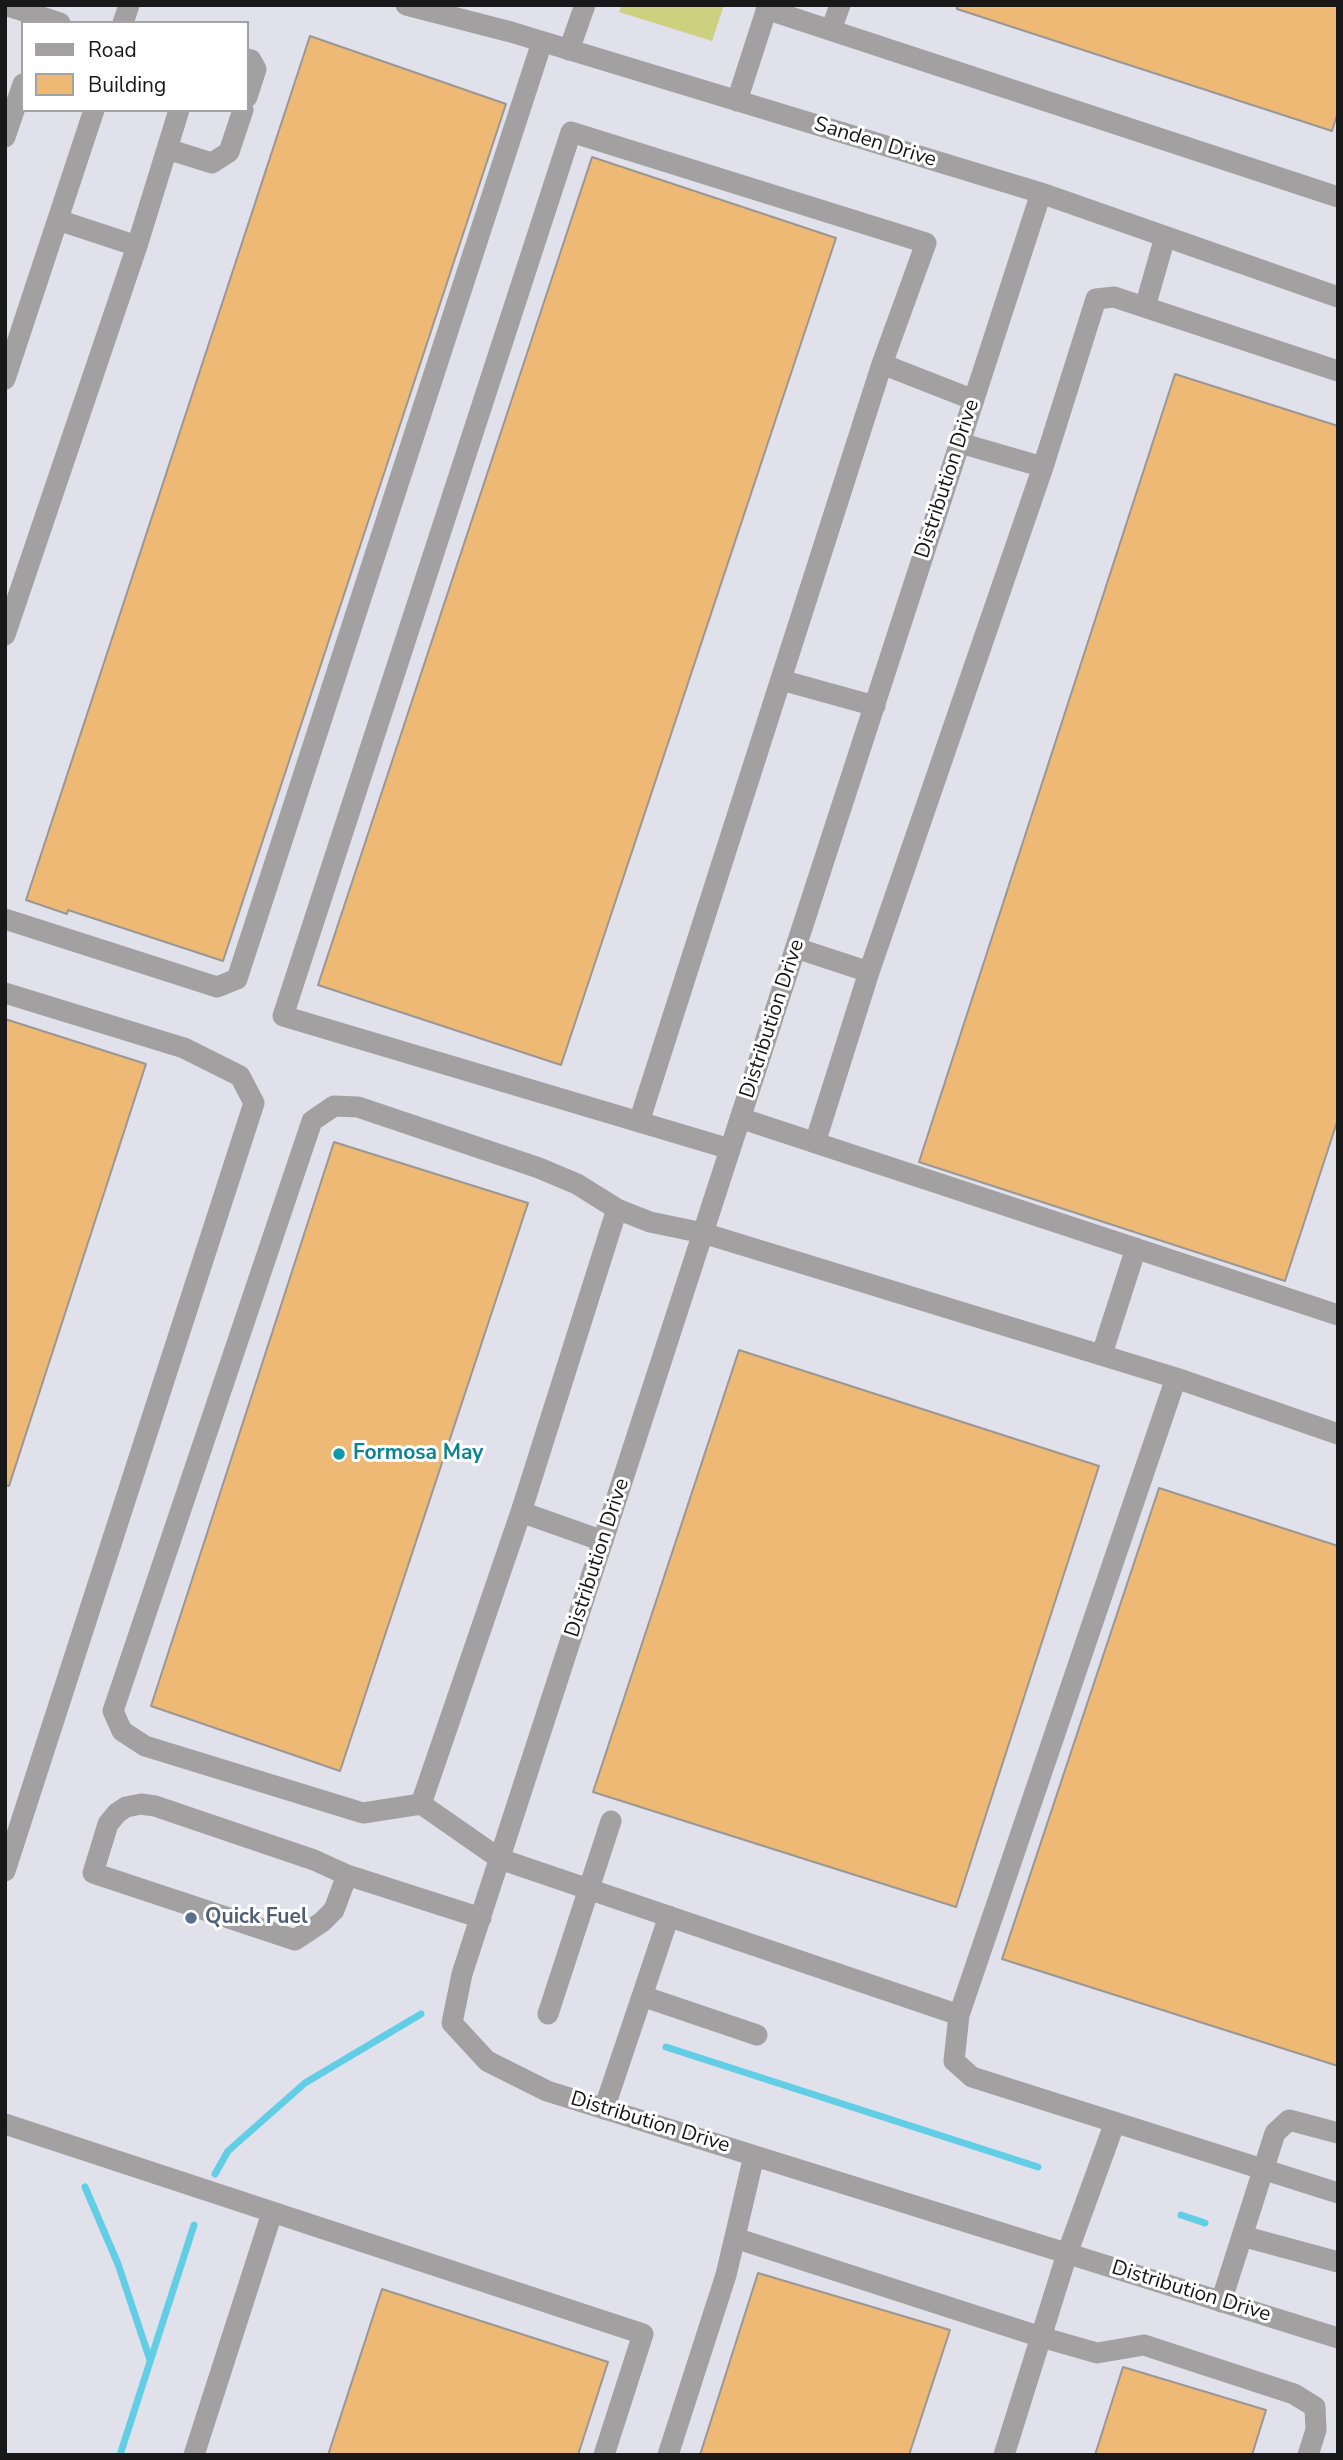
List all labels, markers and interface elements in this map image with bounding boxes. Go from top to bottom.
legend [21,21,248,112]
text: Road [88,36,137,64]
text: Building [88,71,166,99]
street label: Sanden Drive [811,112,939,174]
street label: Distribution Drive [910,397,986,561]
street label: Distribution Drive [735,937,811,1101]
place label: Formosa May [353,1441,483,1467]
marker: Formosa May [331,1446,347,1462]
street label: Distribution Drive [560,1476,636,1640]
place label: Quick Fuel [205,1905,308,1931]
marker: Quick Fuel [183,1910,199,1926]
street label: Distribution Drive [567,2087,733,2159]
street label: Distribution Drive [1108,2256,1274,2328]

